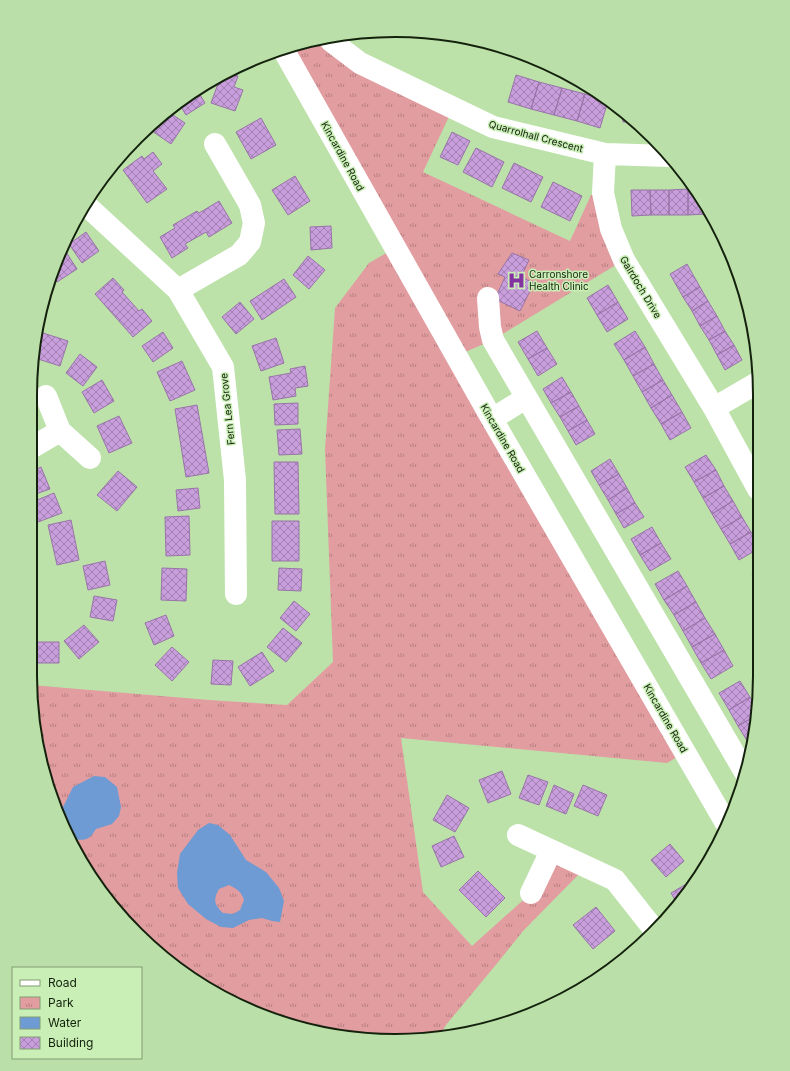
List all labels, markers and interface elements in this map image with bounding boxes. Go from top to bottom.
street label: Quarrolhall Crescent [488,118,585,155]
street label: Kincardine Road [319,119,367,193]
street label: Gairdoch Drive [618,254,664,320]
place label: Carronshore Health Clinic [529,268,589,292]
hospital icon: Carronshore Health Clinic [506,270,526,290]
street label: Fern Lea Grove [217,372,237,445]
street label: Kincardine Road [478,401,528,475]
street label: Kincardine Road [641,681,691,755]
legend [12,967,142,1059]
text: Road [48,975,77,990]
text: Park [48,995,74,1010]
text: Water [48,1015,82,1030]
text: Building [48,1035,93,1050]

